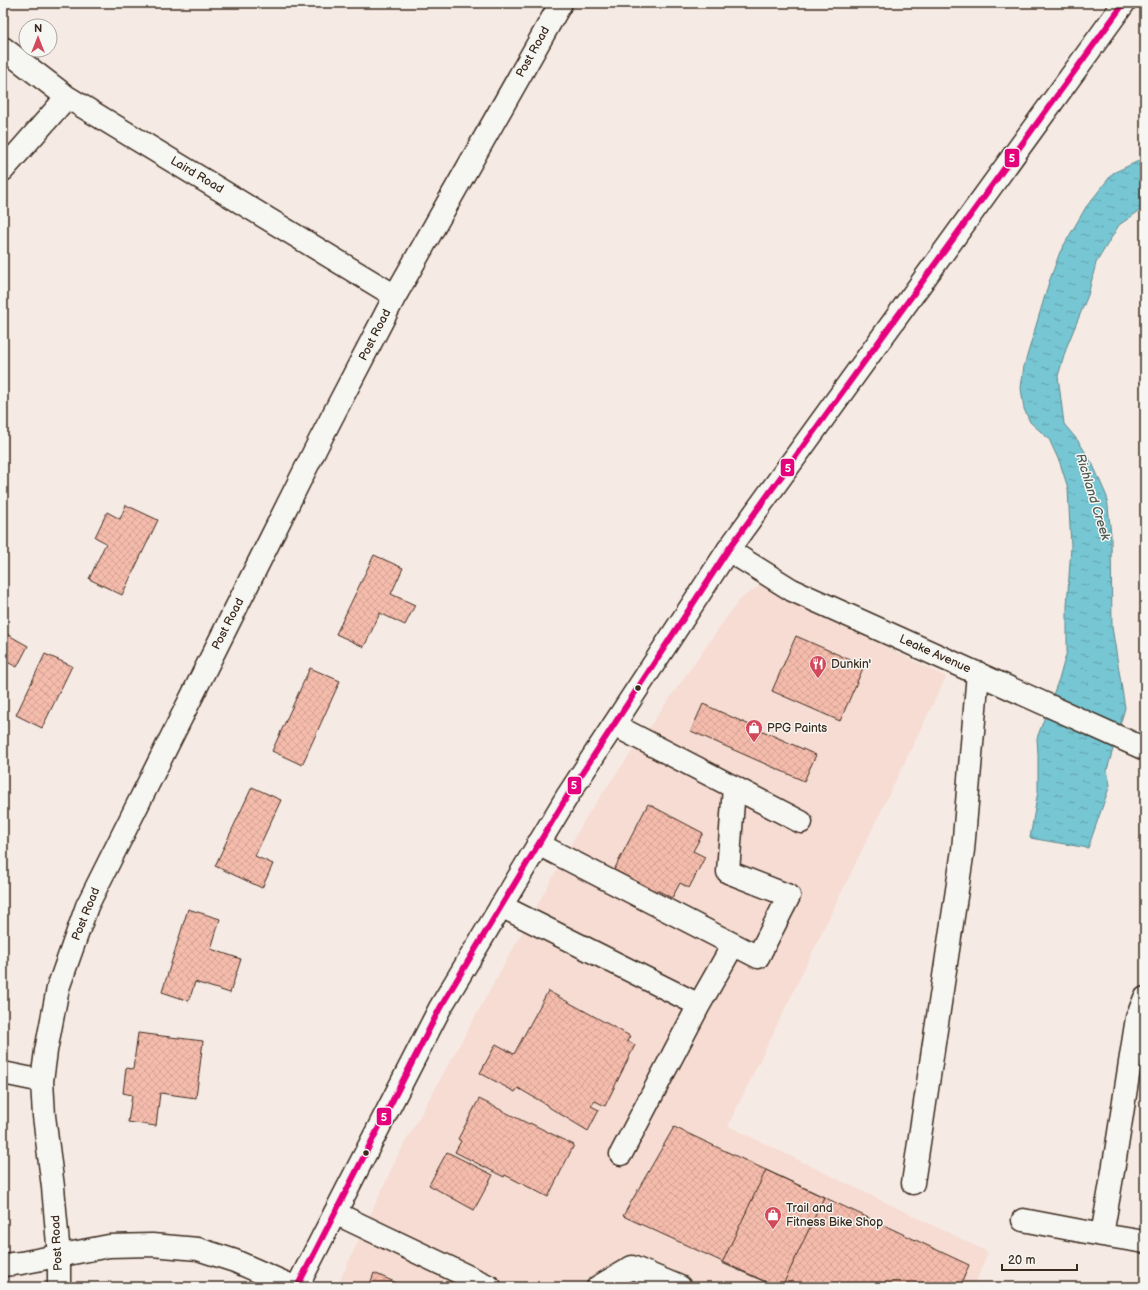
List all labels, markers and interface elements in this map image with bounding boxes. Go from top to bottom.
north arrow [18,18,58,58]
text: N [34,22,42,35]
street label: Post Road [513,24,553,80]
line badge: 5 [1004,148,1020,168]
text: 5 [1009,152,1016,165]
street label: Laird Road [168,153,226,197]
street label: Post Road [356,307,394,363]
water label: Richland Creek [1072,452,1114,543]
line badge: 5 [780,458,795,477]
text: 5 [785,462,792,475]
street label: Post Road [209,596,247,652]
street label: Leake Avenue [897,632,973,676]
restaurant icon: Dunkin' [808,654,828,679]
place label: Dunkin' [831,657,871,672]
unlabelled marker [633,683,643,693]
shop icon: PPG Paints [744,718,764,743]
place label: PPG Paints [767,721,827,736]
line badge: 5 [567,776,582,795]
text: 5 [571,779,578,792]
street label: Post Road [69,885,103,943]
line badge: 5 [376,1107,392,1126]
text: 5 [381,1111,388,1124]
unlabelled marker [361,1148,371,1158]
place label: Trail and Fitness Bike Shop [786,1201,883,1230]
shop icon: Trail and Fitness Bike Shop [763,1205,783,1230]
street label: Post Road [48,1215,66,1271]
scale bar [1002,1246,1077,1272]
text: 20 m [1008,1253,1035,1268]

